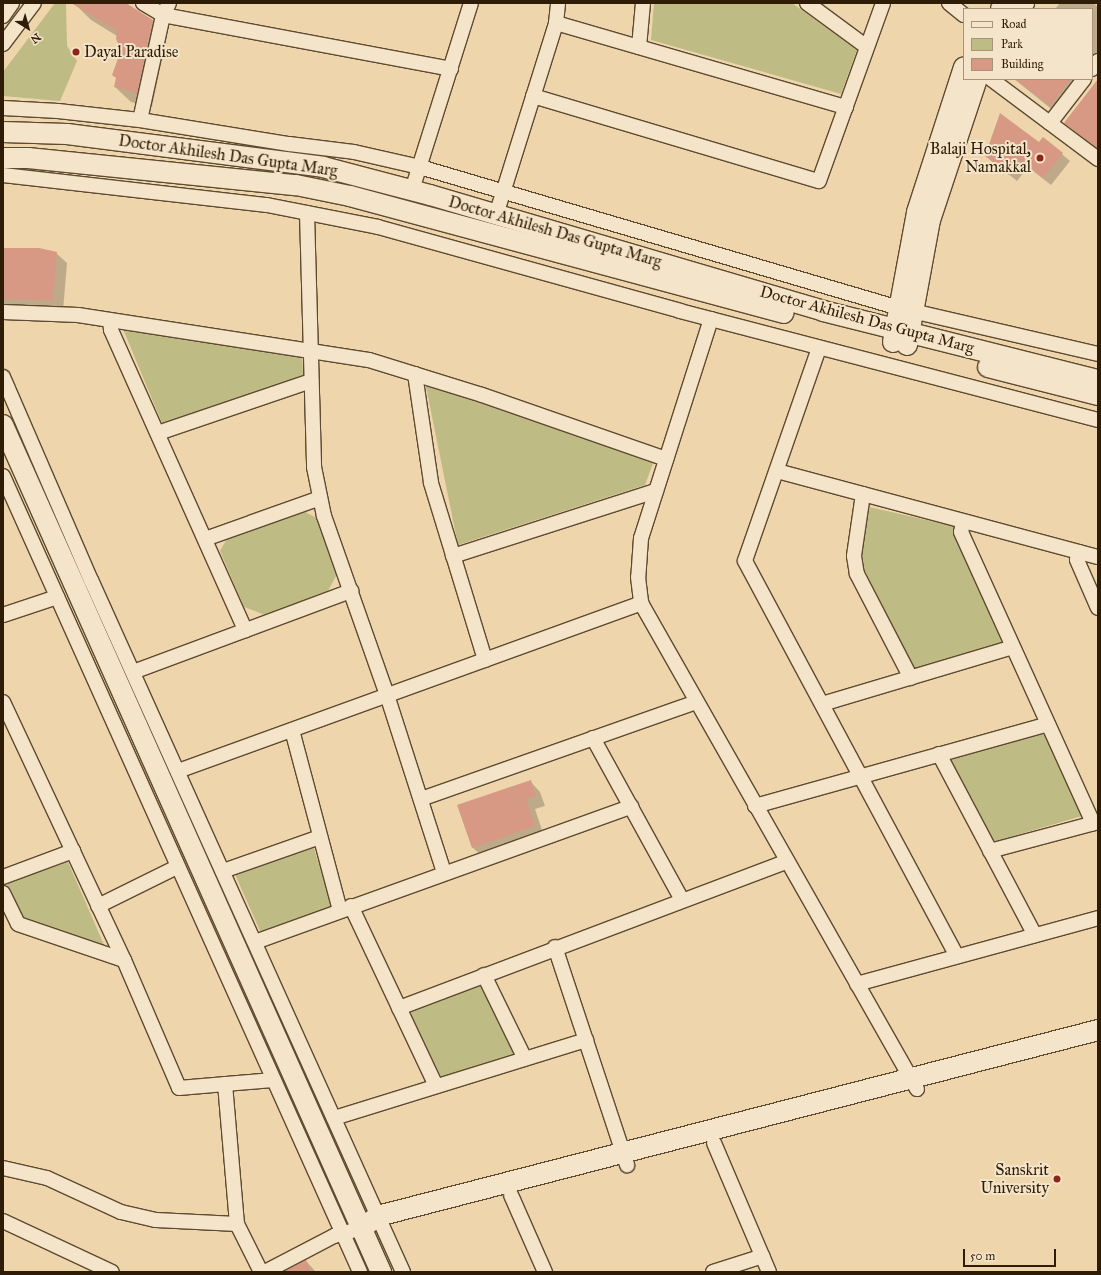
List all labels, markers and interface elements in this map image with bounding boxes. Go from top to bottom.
north arrow [8,8,48,48]
legend [963,8,1093,80]
text: Road [1001,17,1027,31]
text: N [28,30,43,46]
text: Park [1001,37,1023,51]
place label: Dayal Paradise [84,42,178,62]
marker: Dayal Paradise [71,47,81,57]
text: Building [1001,57,1043,71]
street label: Doctor Akhilesh Das Gupta Marg [117,131,339,181]
place label: Balaji Hospital, Namakkal [930,139,1031,177]
marker: Balaji Hospital, Namakkal [1034,152,1046,164]
street label: Doctor Akhilesh Das Gupta Marg [446,192,664,272]
street label: Doctor Akhilesh Das Gupta Marg [758,282,976,358]
place label: Sanskrit University [980,1160,1049,1198]
marker: Sanskrit University [1052,1174,1062,1184]
scale bar [965,1241,1058,1267]
text: 50 m [970,1249,995,1263]

